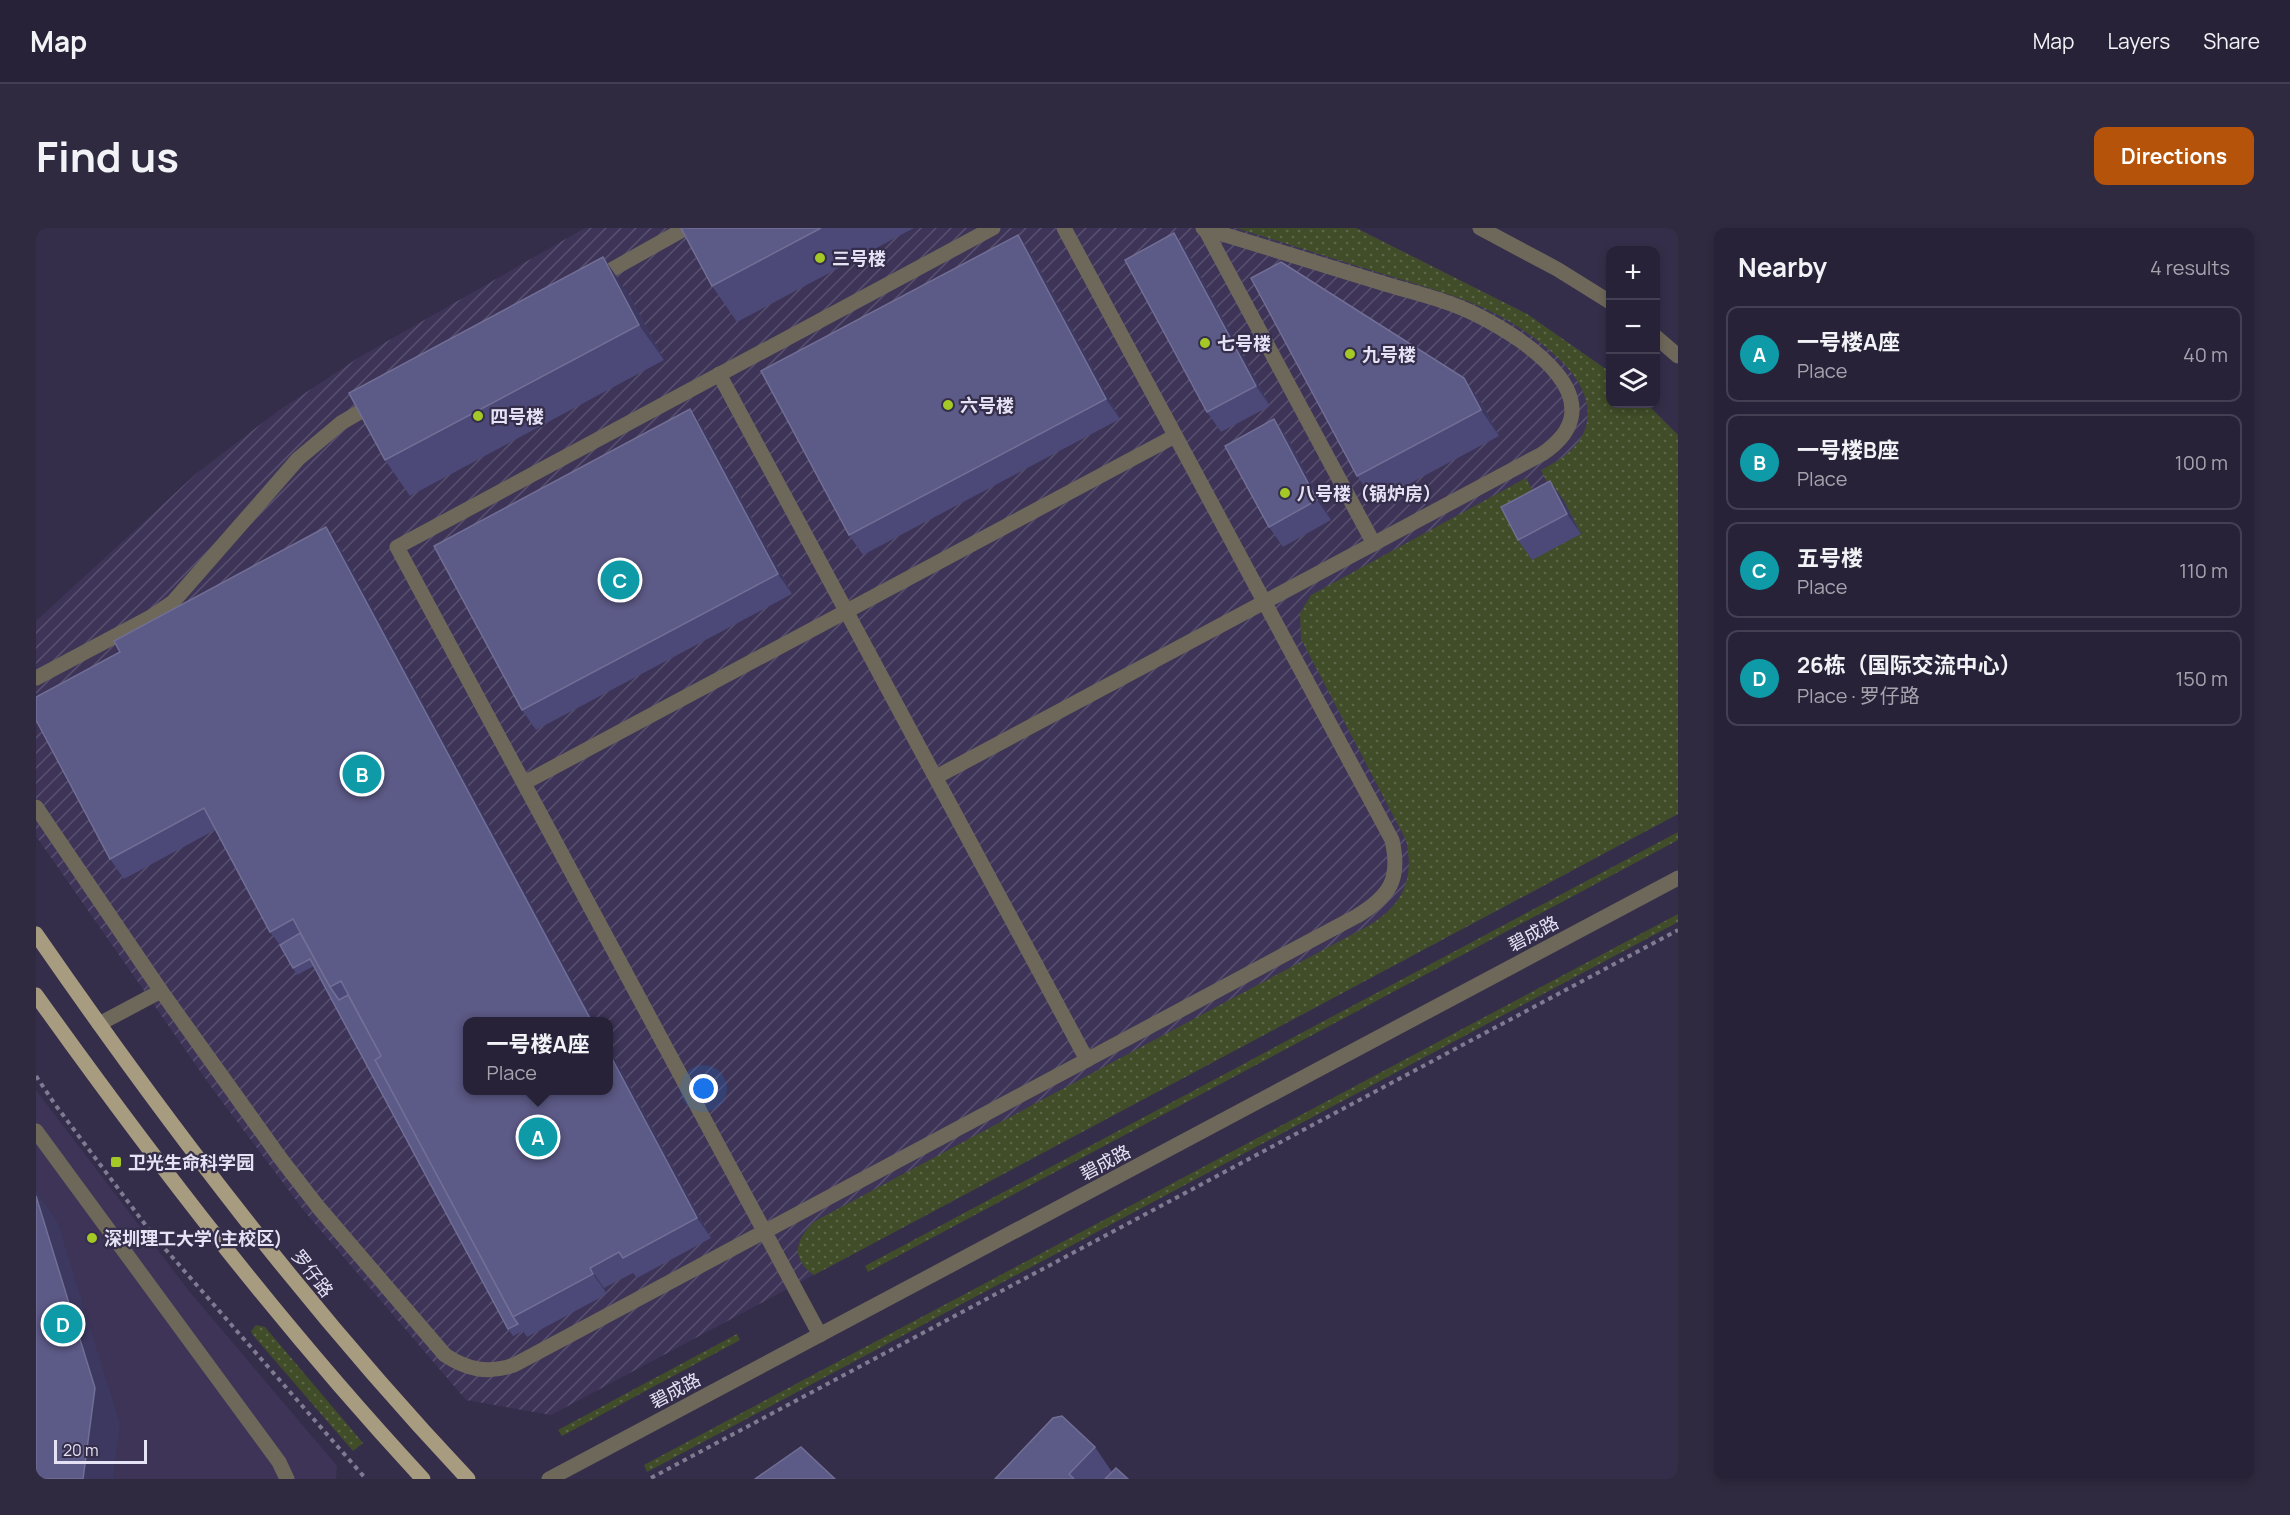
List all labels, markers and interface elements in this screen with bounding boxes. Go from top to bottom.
text: Map [30,22,87,60]
text: Map [2033,27,2074,55]
text: Layers [2107,27,2170,55]
text: Share [2203,27,2260,55]
text: Find us [36,127,179,185]
button: Directions [2094,127,2254,185]
place label: 三号楼 [832,246,886,270]
map controls [1606,246,1660,408]
button: + [1606,246,1660,300]
text: Nearby [1738,249,1827,285]
marker: 三号楼 [813,251,827,265]
text: 4 results [2150,254,2230,281]
button: − [1606,300,1660,354]
text: 一号楼A座 [1797,327,1900,357]
place label: 七号楼 [1217,331,1271,355]
marker: 七号楼 [1198,336,1212,350]
text: A [1753,341,1766,368]
text: 40 m [2183,341,2228,368]
place label: 九号楼 [1362,342,1416,366]
marker: 九号楼 [1343,347,1357,361]
button: layers [1606,354,1660,408]
text: Place [1797,357,1847,384]
place label: 六号楼 [960,393,1014,417]
marker: 六号楼 [941,398,955,412]
place label: 四号楼 [490,404,544,428]
marker: 四号楼 [471,409,485,423]
text: 一号楼B座 [1797,435,1899,465]
text: B [1753,449,1766,476]
text: 100 m [2175,449,2228,476]
text: Place [1797,465,1847,492]
place label: 八号楼（锅炉房） [1297,481,1441,505]
marker: 八号楼（锅炉房） [1278,486,1292,500]
text: 五号楼 [1797,543,1863,573]
text: C [1752,557,1767,584]
text: 110 m [2179,557,2228,584]
pin: C [600,558,640,602]
text: Place [1797,573,1847,600]
text: 26栋（国际交流中心） [1797,650,2022,680]
text: D [1752,665,1767,692]
text: 150 m [2175,665,2228,692]
text: Place · 罗仔路 [1797,682,1920,709]
pin: B [342,752,382,796]
street label: 碧成路 [1504,910,1562,956]
popup [463,1017,613,1095]
text: 一号楼A座 [487,1029,589,1059]
text: Place [487,1059,537,1086]
your location [689,1074,718,1103]
pin: A [518,1114,558,1160]
street label: 碧成路 [1076,1139,1134,1185]
place label: 卫光生命科学园 [128,1150,254,1174]
marker: 卫光生命科学园 [109,1155,123,1169]
place label: 深圳理工大学(主校区) [104,1226,282,1250]
marker: 深圳理工大学(主校区) [85,1231,99,1245]
street label: 罗仔路 [287,1244,339,1302]
pin: D [44,1302,82,1346]
street label: 碧成路 [646,1367,704,1413]
scale bar [54,1437,147,1464]
text: 20 m [63,1439,99,1461]

